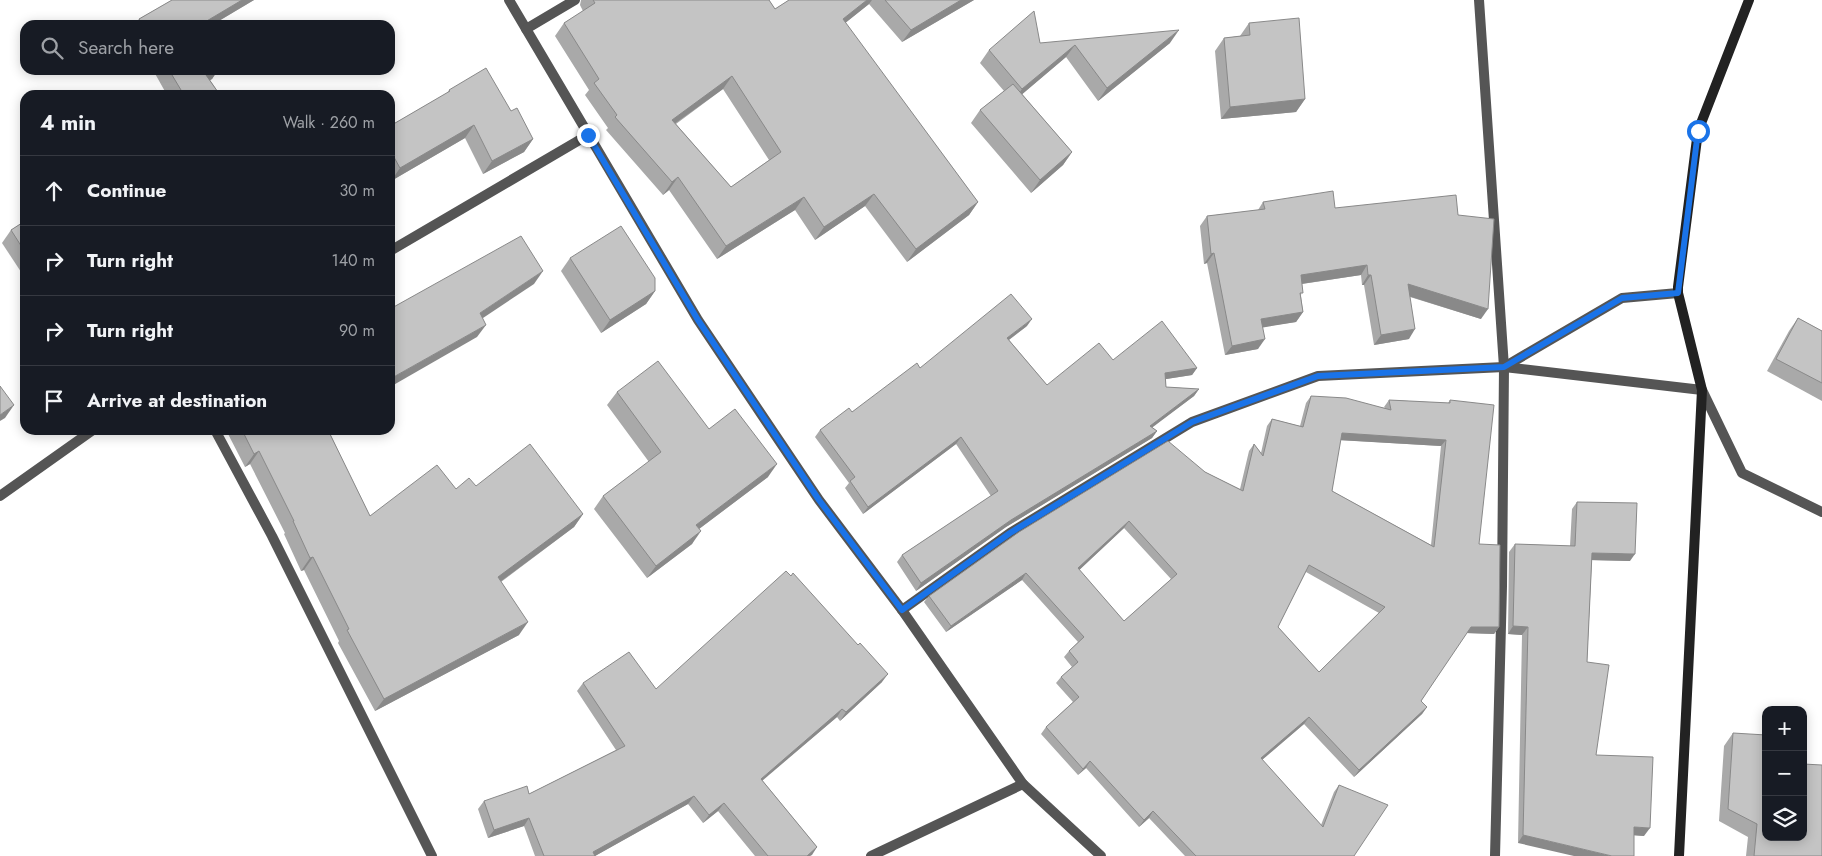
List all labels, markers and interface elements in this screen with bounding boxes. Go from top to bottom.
search box [20,20,395,75]
icon: search [38,34,66,62]
text: Search here [78,34,174,61]
text: 4 min [40,108,96,138]
text: Walk · 260 m [283,111,375,134]
route start [1687,120,1710,143]
route end [577,124,600,147]
icon: ahead [40,177,68,205]
text: Continue [87,177,166,204]
text: 30 m [339,179,375,202]
icon: right [40,247,68,275]
text: Turn right [87,247,173,274]
text: 140 m [332,249,375,272]
icon: right [40,317,68,345]
text: Turn right [87,317,173,344]
text: 90 m [339,319,375,342]
icon: arrive [40,387,68,415]
text: Arrive at destination [87,387,267,414]
map controls [1762,706,1807,841]
button: + [1762,706,1807,751]
button: − [1762,751,1807,796]
button: layers [1762,796,1807,841]

